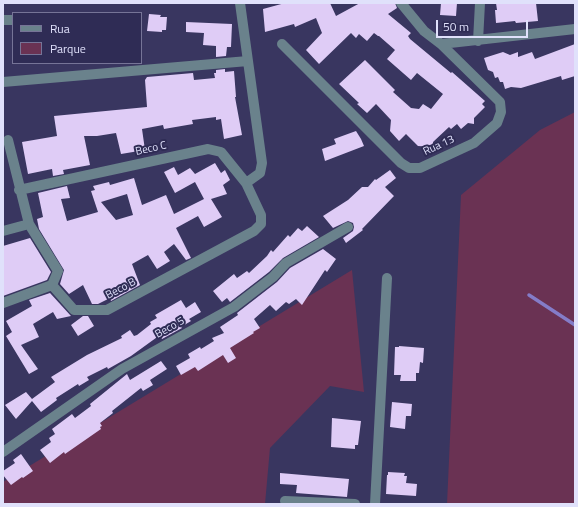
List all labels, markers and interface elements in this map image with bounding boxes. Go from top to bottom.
legend [12,12,142,64]
scale bar [438,12,530,38]
text: 50 m [443,17,469,36]
text: Rua [50,19,70,38]
text: Parque [50,39,86,58]
street label: Rua 13 [421,133,457,159]
street label: Beco C [134,139,168,159]
street label: Beco B [104,276,138,302]
street label: Beco 5 [153,315,187,341]

